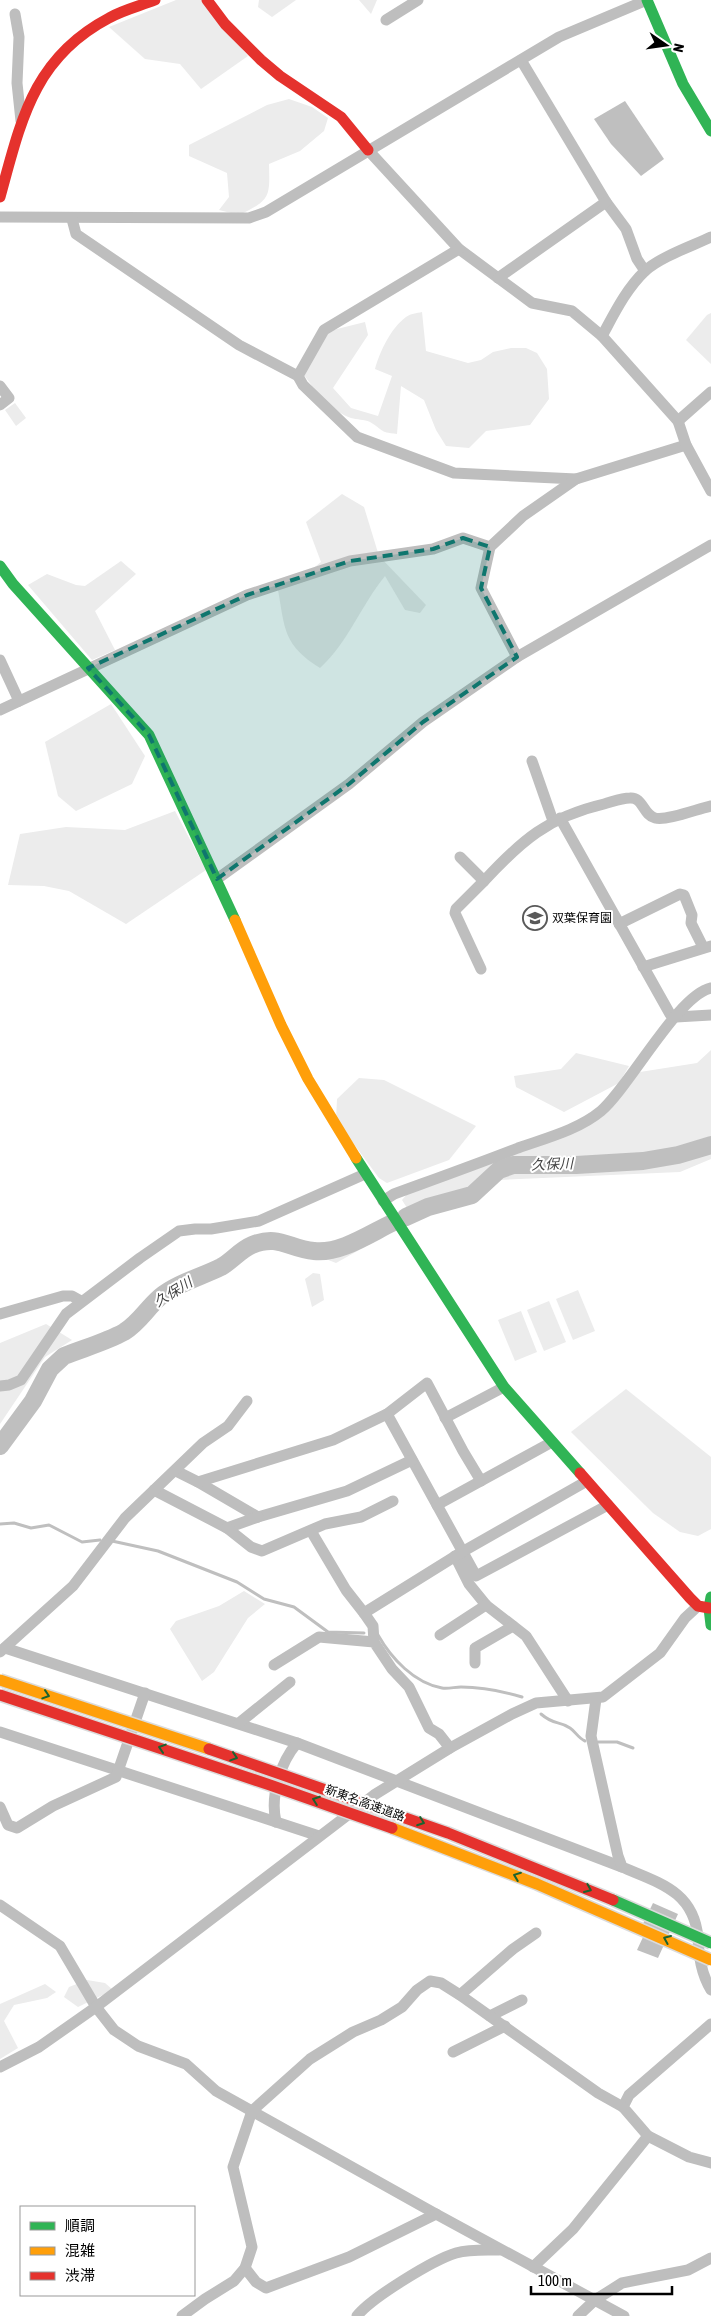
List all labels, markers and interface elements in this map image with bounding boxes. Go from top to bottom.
north arrow [641,20,691,70]
text: N [670,42,687,54]
school or university icon: 双葉保育園 [522,905,548,931]
place label: 双葉保育園 [552,911,612,925]
water label: 久保川 [531,1155,575,1173]
water label: 久保川 [151,1273,197,1310]
one-way arrow [42,1690,50,1700]
one-way arrow [158,1744,167,1754]
one-way arrow [229,1751,238,1761]
street label: 新東名高速道路 [323,1782,407,1824]
one-way arrow [312,1796,321,1806]
one-way arrow [416,1816,424,1826]
one-way arrow [513,1872,522,1882]
one-way arrow [583,1883,592,1893]
one-way arrow [663,1935,672,1946]
legend [20,2206,195,2296]
text: 順調 [65,2217,95,2234]
text: 混雑 [65,2242,95,2259]
scale bar [531,2264,672,2296]
text: 渋滞 [65,2267,95,2284]
text: 100 m [538,2272,572,2289]

